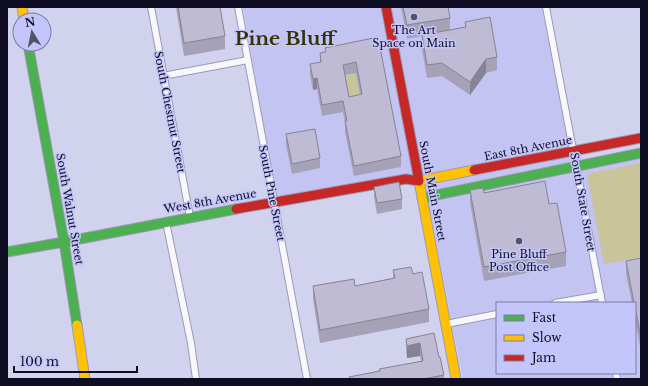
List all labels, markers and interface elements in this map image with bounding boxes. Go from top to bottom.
north arrow [12,12,52,52]
marker: The Art Space on Main [409,12,419,22]
text: N [24,14,37,30]
place label: The Art Space on Main [372,23,456,50]
district label: Pine Bluff [235,27,338,50]
street label: South Chestnut Street [151,50,189,175]
street label: East 8th Avenue [483,133,573,163]
street label: South Main Street [416,140,450,243]
street label: South Pine Street [256,144,288,243]
street label: South State Street [567,151,599,254]
street label: South Walnut Street [53,152,87,267]
street label: West 8th Avenue [162,186,257,216]
marker: Pine Bluff Post Office [514,236,524,246]
place label: Pine Bluff Post Office [489,247,549,274]
legend [496,302,636,374]
text: Fast [532,310,557,325]
text: Slow [532,330,562,345]
scale bar [14,348,137,374]
text: Jam [530,350,556,365]
text: 100 m [20,354,59,369]

